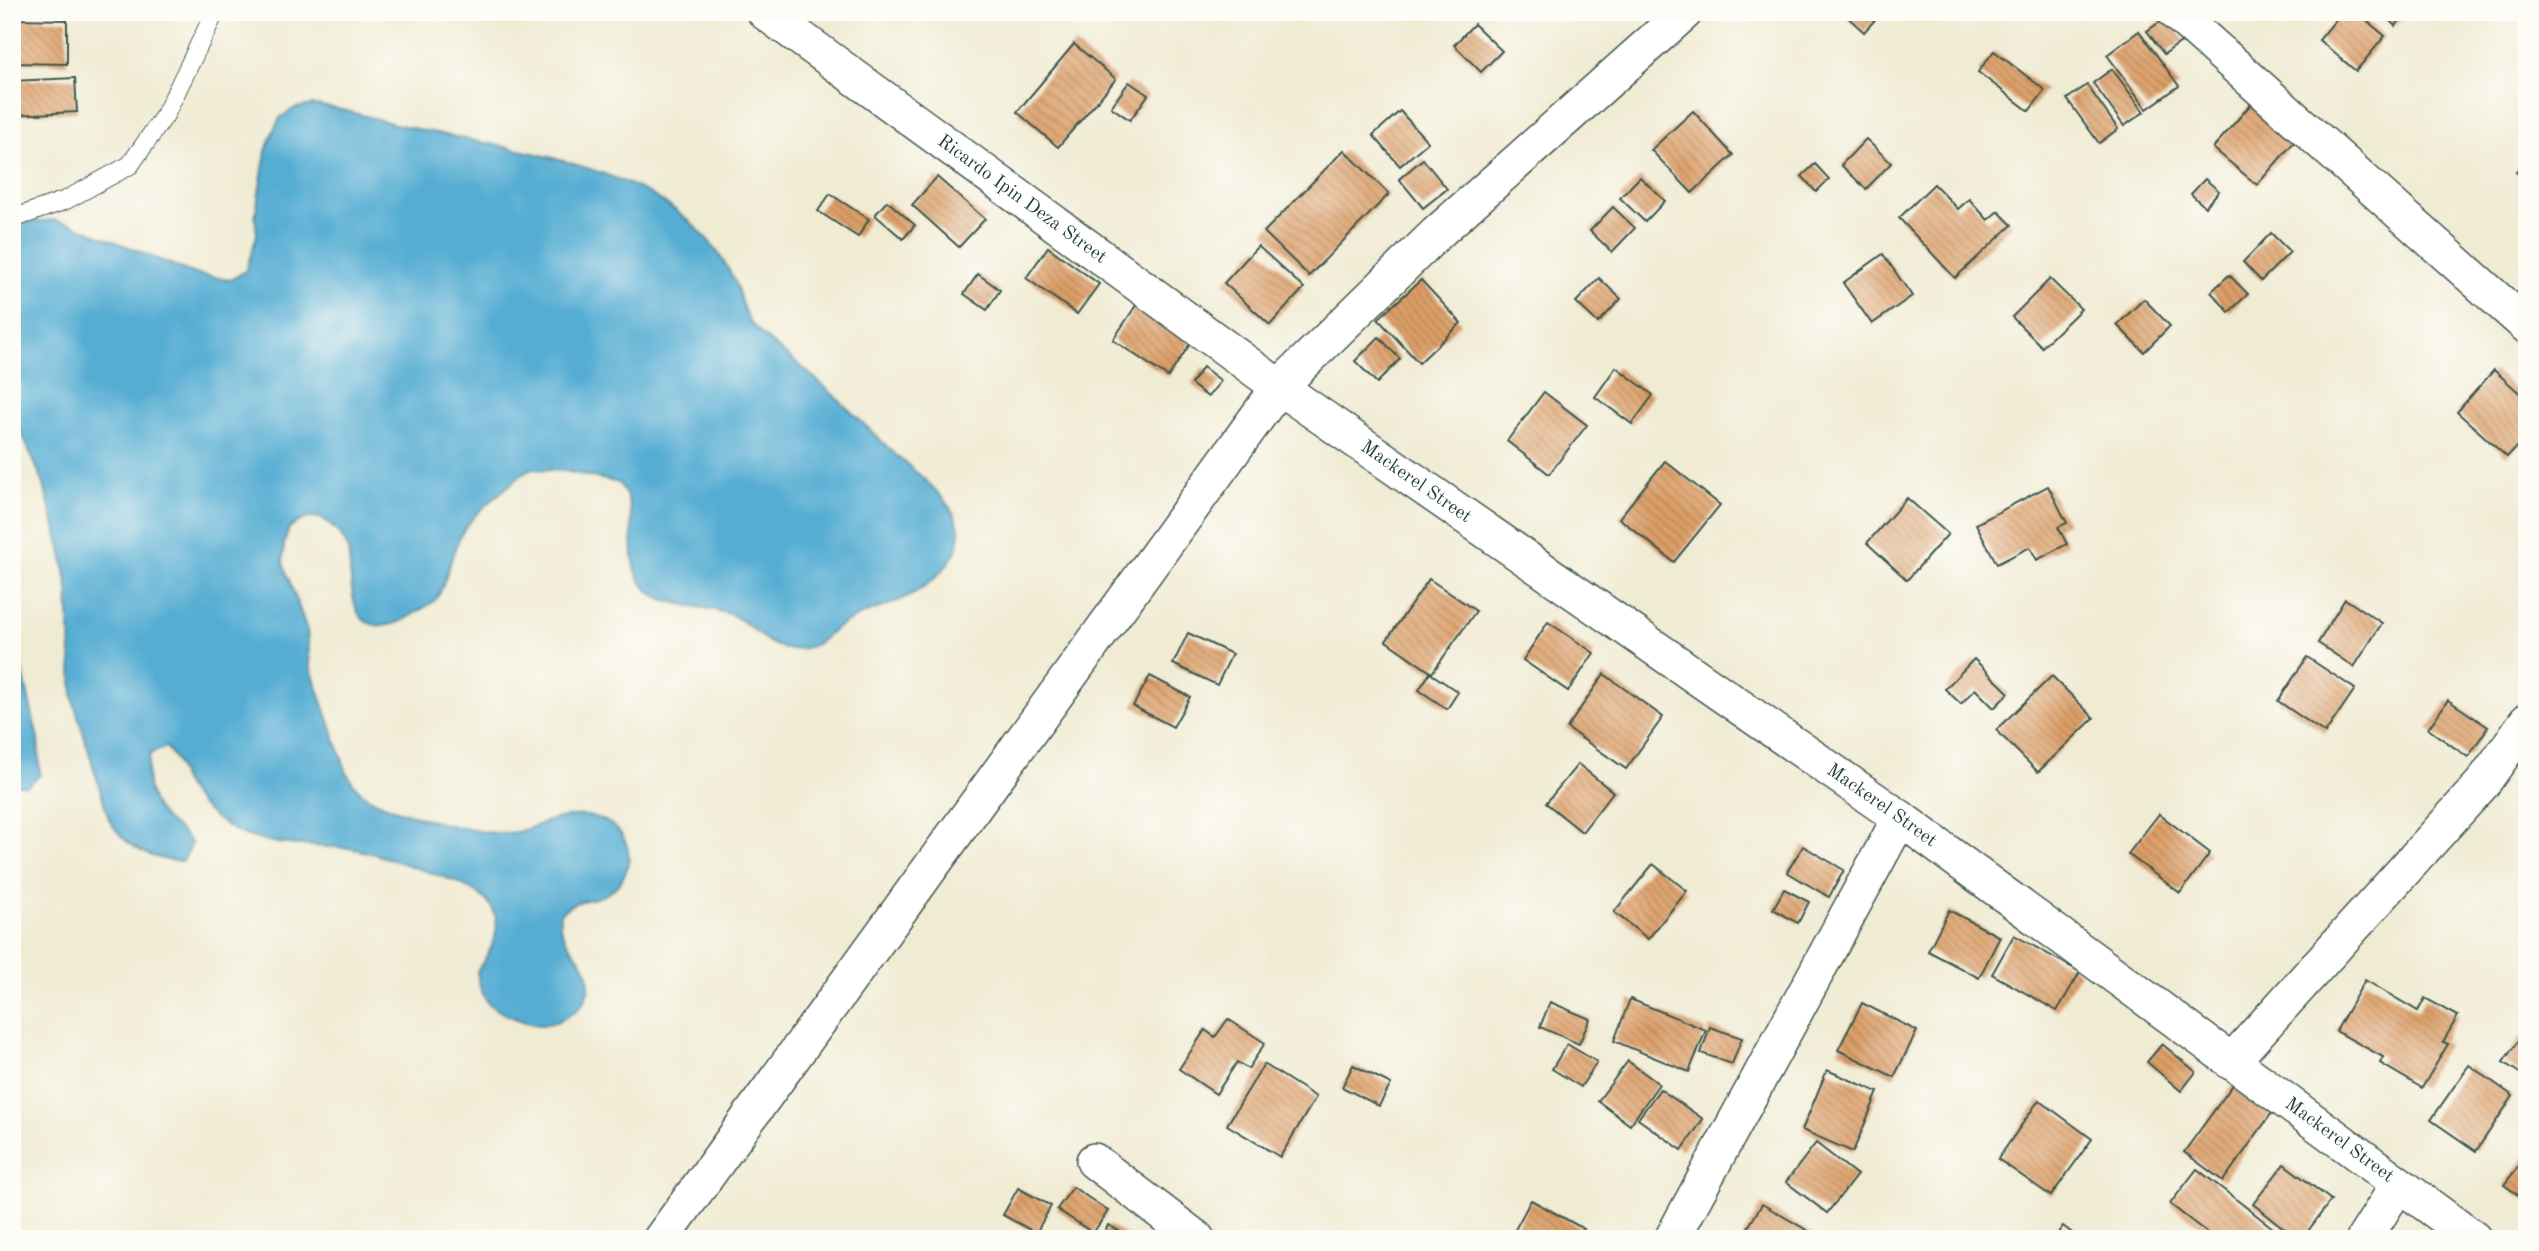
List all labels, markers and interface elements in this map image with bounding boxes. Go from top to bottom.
street label: Ricardo Ipin Deza Street [934,132,1110,267]
street label: Mackerel Street [1357,437,1475,527]
street label: Mackerel Street [1823,761,1940,851]
street label: Mackerel Street [2281,1094,2397,1186]

